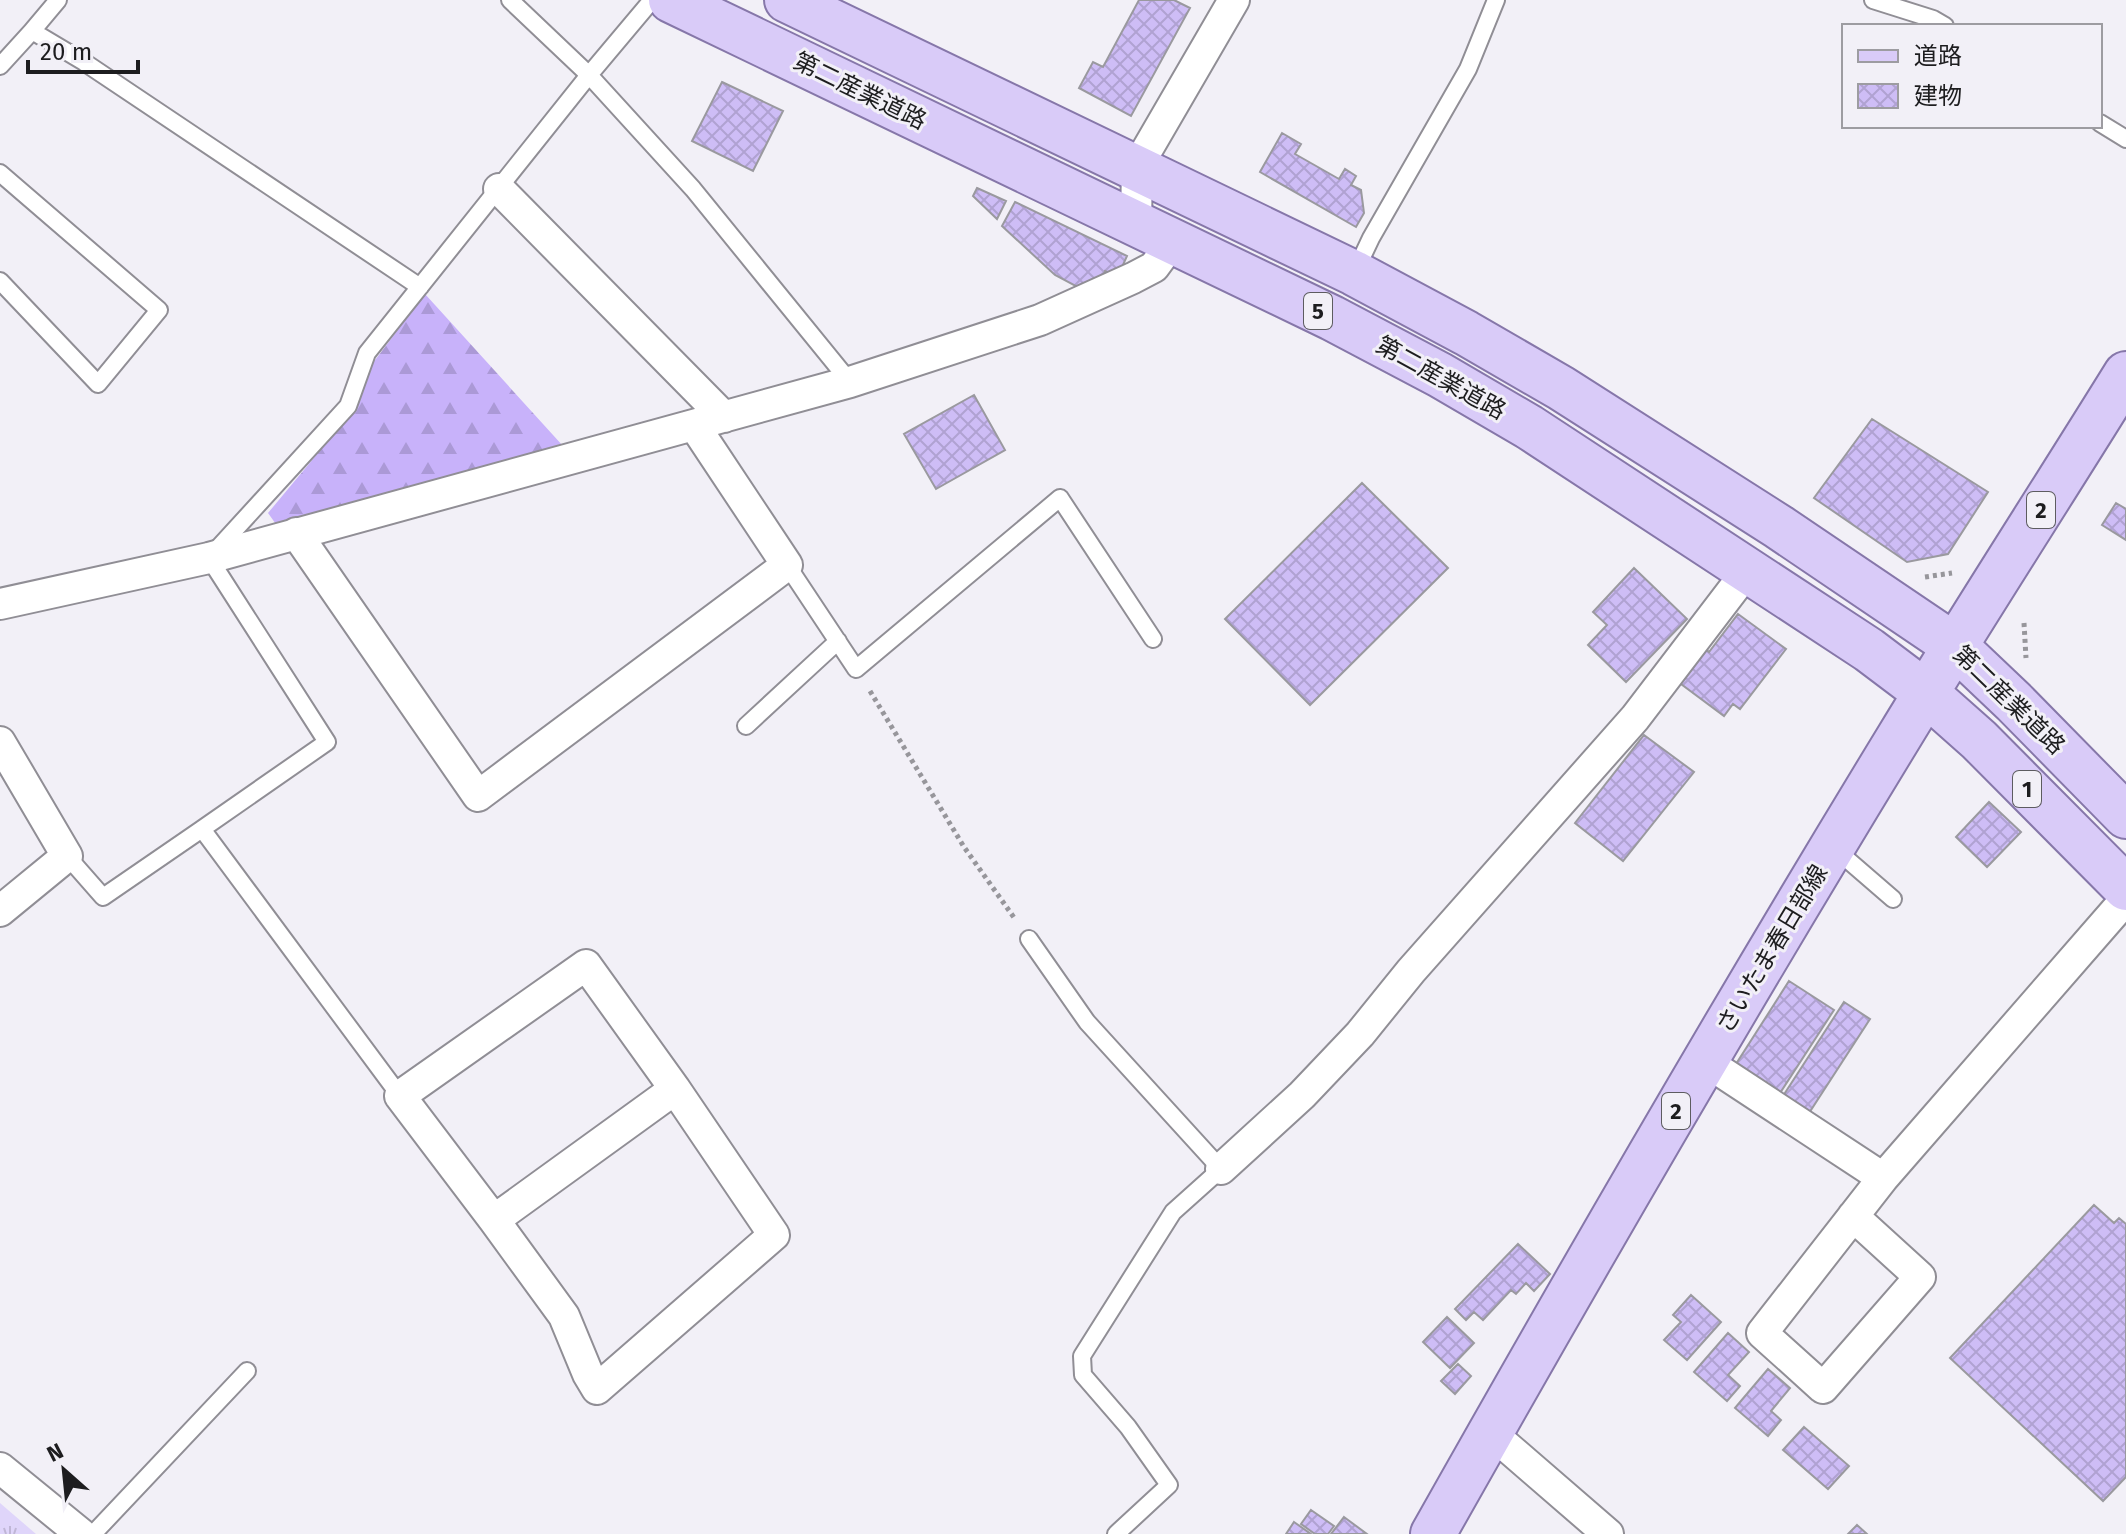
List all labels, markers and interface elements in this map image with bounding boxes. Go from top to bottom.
scale bar [28,24,138,74]
legend [1842,24,2102,128]
text: 20 m [40,38,92,66]
text: 道路 [1914,42,1962,70]
street label: 第二産業道路 [789,47,931,135]
text: 建物 [1914,82,1962,110]
road number: 5 [1304,293,1332,329]
street label: 第二産業道路 [1371,331,1511,425]
road number: 2 [2027,492,2055,528]
street label: 第二産業道路 [1947,640,2071,760]
road number: 1 [2013,771,2041,807]
street label: さいたま春日部線 [1711,860,1833,1038]
road number: 2 [1662,1093,1690,1129]
north arrow [24,1430,104,1510]
text: N [43,1437,68,1468]

